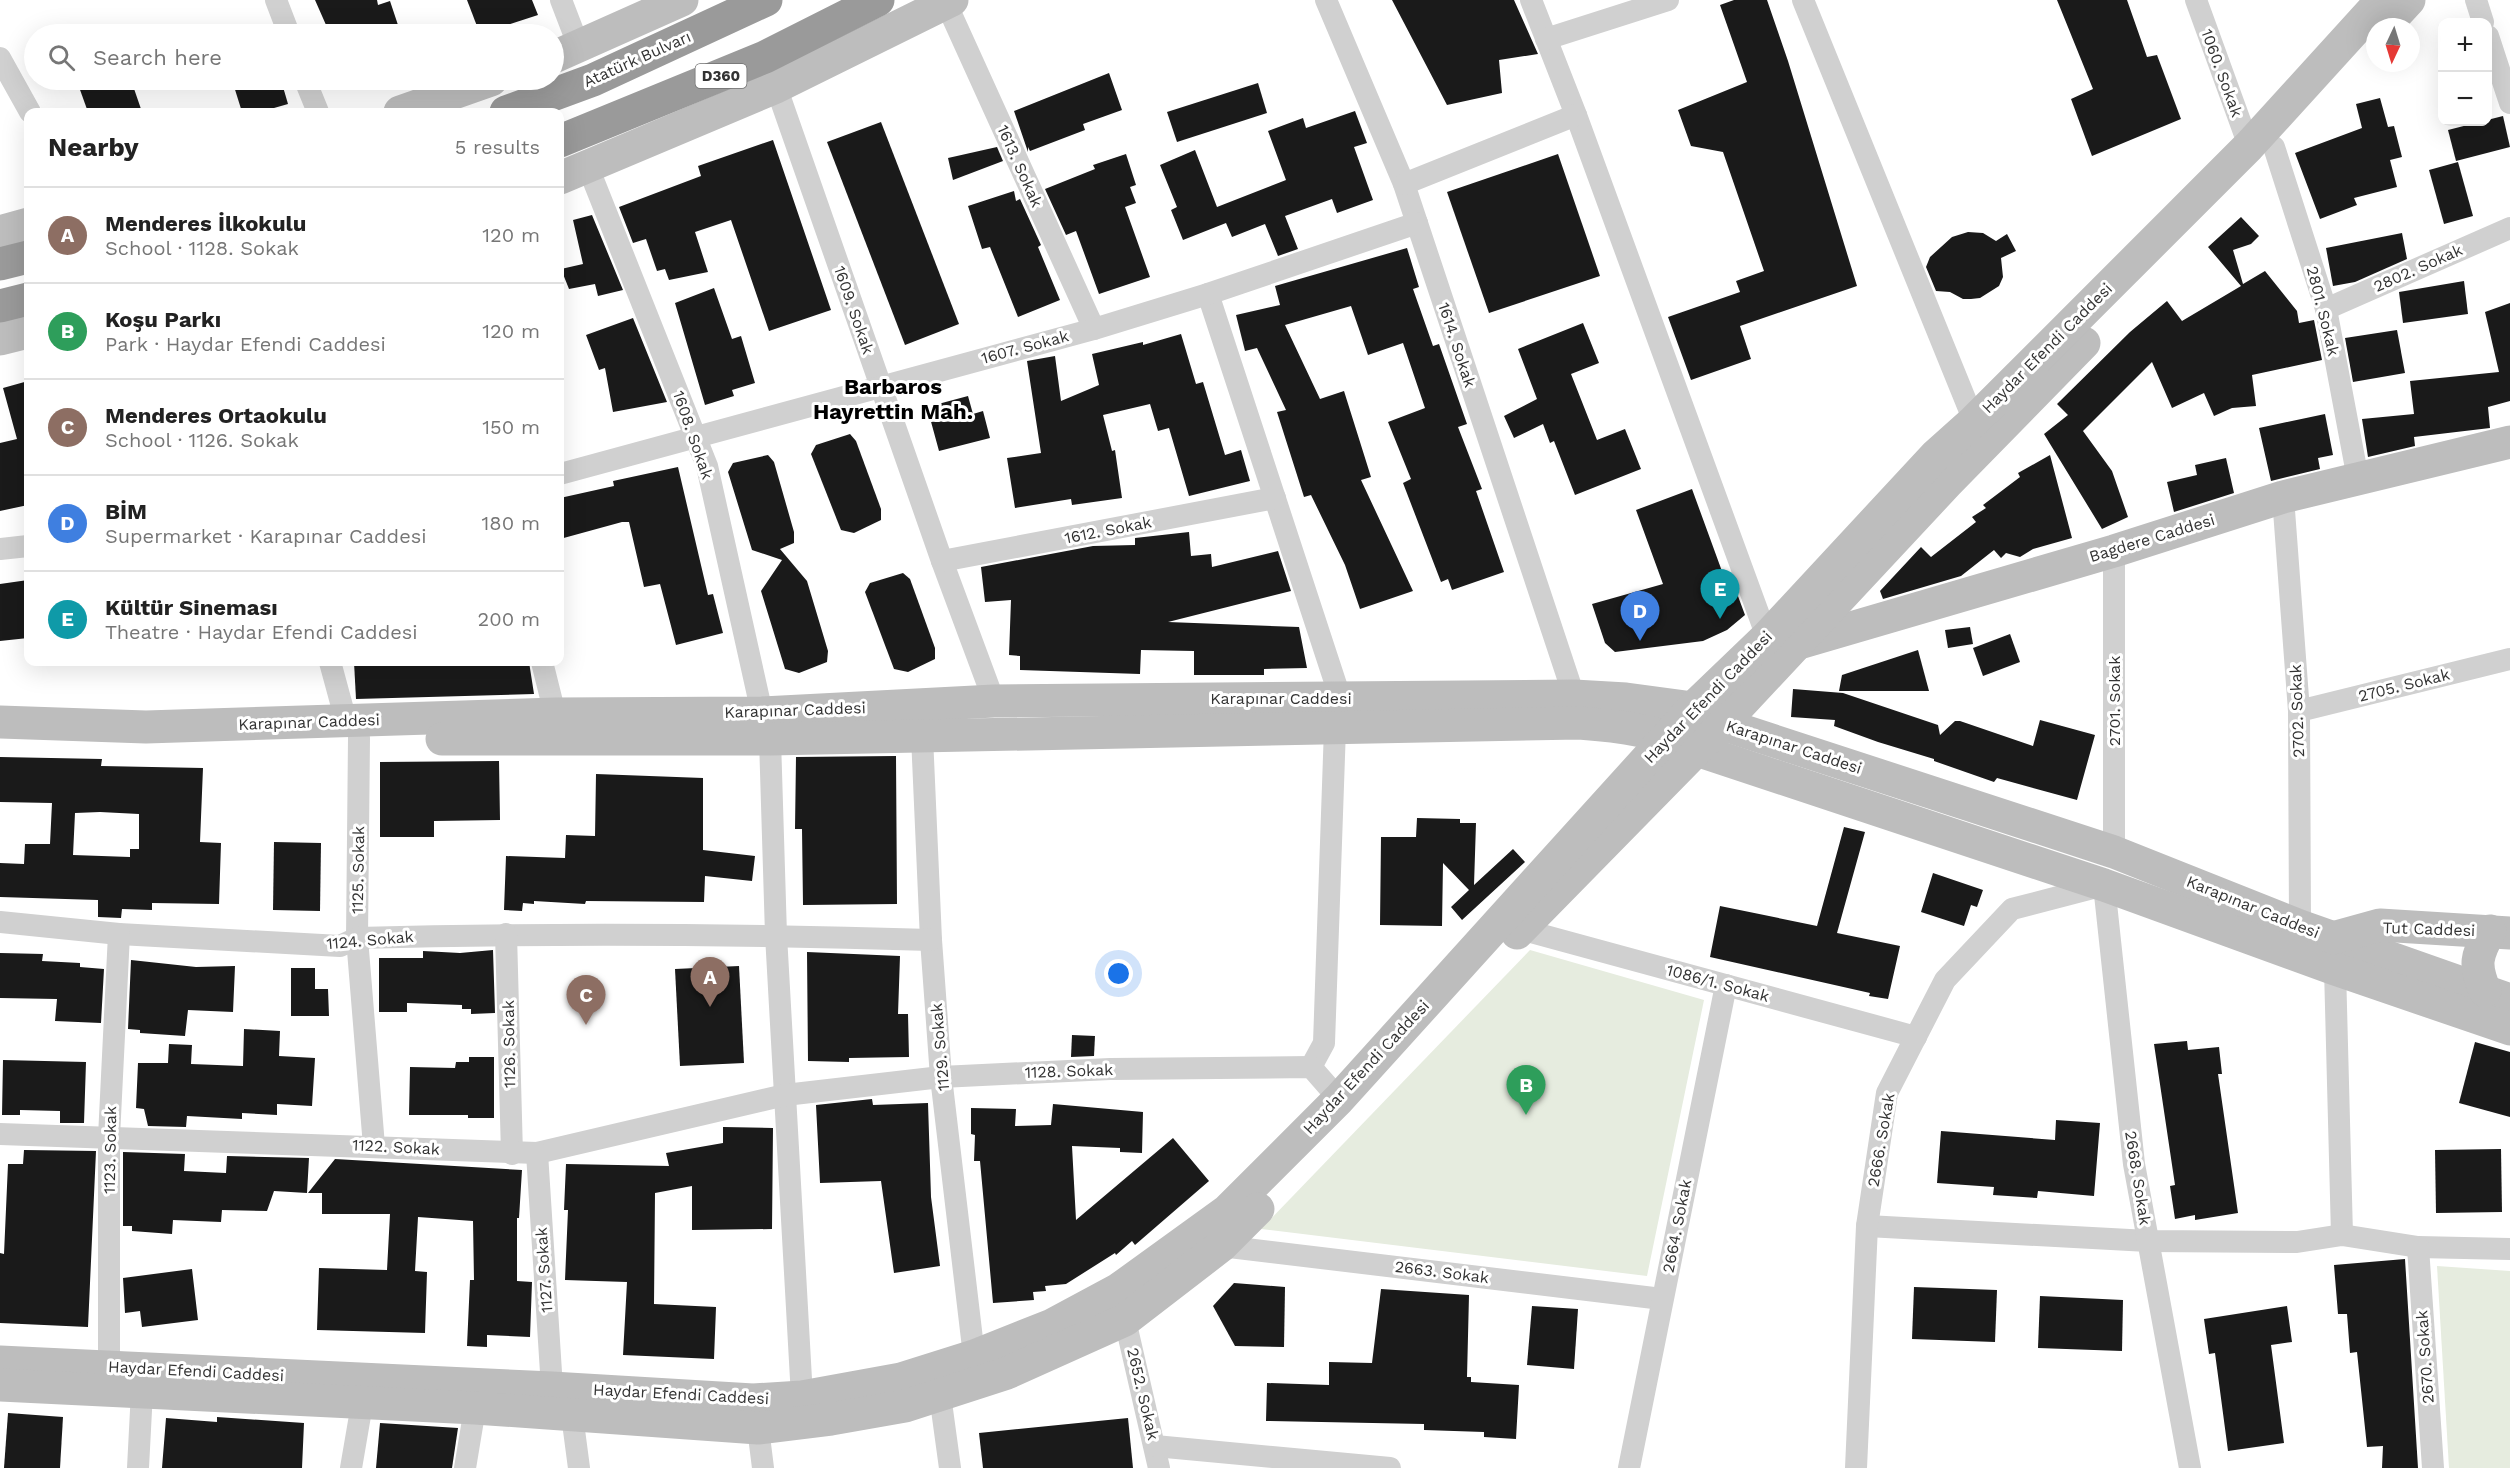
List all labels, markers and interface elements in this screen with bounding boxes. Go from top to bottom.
north arrow [2366,18,2420,72]
map controls [2438,18,2492,126]
button: + [2438,18,2492,72]
search box [24,24,564,90]
street label: 1060. Sokak [2197,26,2247,120]
street label: Atatürk Bulvarı [580,27,694,91]
icon: search [45,41,78,74]
text: Search here [93,45,222,70]
road number: D360 [696,64,746,88]
button: − [2438,72,2492,126]
street label: 1613. Sokak [993,122,1047,210]
text: Nearby [48,132,139,162]
text: 5 results [455,135,540,159]
text: Menderes İlkokulu [105,211,306,236]
text: A [61,223,74,247]
text: 120 m [482,223,540,247]
text: School · 1128. Sokak [105,236,299,260]
street label: 2802. Sokak [2371,240,2465,296]
street label: 1609. Sokak [830,263,878,357]
street label: 2801. Sokak [2303,264,2343,358]
street label: Haydar Efendi Caddesi [1978,279,2116,417]
street label: 1614. Sokak [1434,300,1480,390]
text: Koşu Parkı [105,307,221,332]
text: B [61,319,74,343]
text: 120 m [482,319,540,343]
street label: 1607. Sokak [979,326,1071,368]
text: Park · Haydar Efendi Caddesi [105,332,386,356]
district label: Barbaros Hayrettin Mah. [813,374,973,424]
street label: 1608. Sokak [669,388,717,482]
text: Menderes Ortaokulu [105,403,327,428]
text: C [61,415,74,439]
text: 150 m [482,415,540,439]
text: School · 1126. Sokak [105,428,299,452]
text: BİM [105,499,147,524]
street label: Bagdere Caddesi [2087,510,2217,566]
text: D [60,511,75,535]
text: 180 m [482,511,540,535]
street label: 1612. Sokak [1063,512,1153,548]
text: Supermarket · Karapınar Caddesi [105,524,427,548]
pin: E [1700,570,1740,619]
pin: D [1620,592,1660,641]
text: Kültür Sineması [105,595,278,620]
text: E [61,607,74,631]
text: 200 m [478,607,540,631]
text: Theatre · Haydar Efendi Caddesi [105,620,418,644]
street label: Haydar Efendi Caddesi [1640,627,1776,767]
street label: 2701. Sokak [2105,656,2124,746]
street label: 2702. Sokak [2286,664,2308,758]
street label: 2705. Sokak [2356,664,2452,706]
street label: Karapınar Caddesi [1210,689,1352,708]
street label: Karapınar Caddesi [724,698,866,722]
street label: Karapınar Caddesi [238,710,380,734]
street label: Karapınar Caddesi [1724,716,1864,778]
street label: 1125. Sokak [348,826,368,914]
street label: Karapınar Caddesi [2184,872,2322,942]
street label: Tut Caddesi [2382,918,2476,940]
street label: 1124. Sokak [326,927,414,953]
pin: A [690,958,730,1007]
your location [1104,959,1133,988]
street label: 1086/1. Sokak [1665,960,1771,1006]
pin: C [566,976,606,1025]
street label: Haydar Efendi Caddesi [1299,996,1433,1138]
street label: 1126. Sokak [499,1000,519,1088]
street label: 1129. Sokak [927,1002,953,1092]
street label: 1128. Sokak [1025,1060,1113,1082]
pin: B [1506,1066,1546,1115]
street label: 2666. Sokak [1863,1092,1899,1188]
street label: 1123. Sokak [100,1106,120,1194]
street label: 2668. Sokak [2121,1129,2155,1227]
street label: 1122. Sokak [352,1135,440,1159]
street label: 2664. Sokak [1659,1178,1695,1274]
street label: 1127. Sokak [532,1227,556,1313]
street label: 2663. Sokak [1394,1257,1490,1287]
street label: 2670. Sokak [2412,1310,2438,1404]
street label: 2652. Sokak [1123,1346,1163,1442]
street label: Haydar Efendi Caddesi [108,1357,284,1385]
street label: Haydar Efendi Caddesi [593,1380,769,1408]

